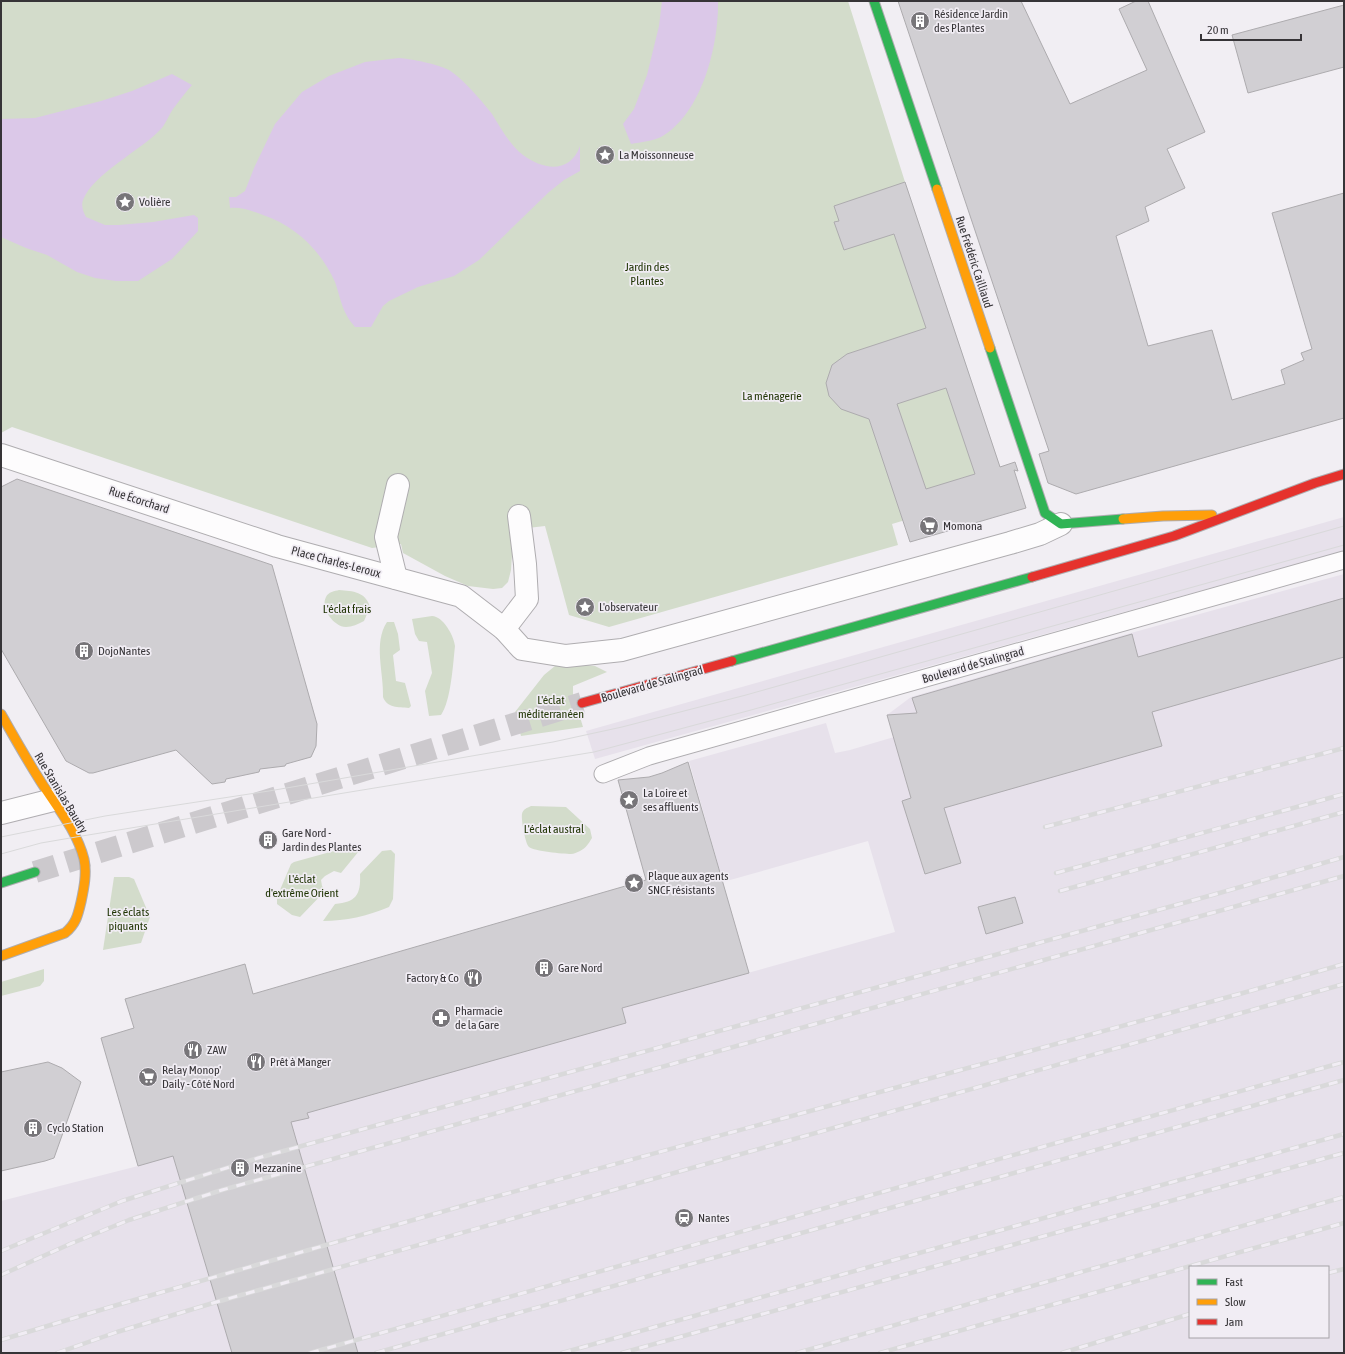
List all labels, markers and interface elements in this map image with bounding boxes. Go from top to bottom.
place label: Résidence Jardin des Plantes [934,7,1008,35]
building icon: Résidence Jardin des Plantes [909,10,931,32]
scale bar [1201,16,1301,42]
text: 20 m [1207,23,1229,37]
place icon: La Moissonneuse [594,144,616,166]
place label: La Moissonneuse [619,148,694,162]
place icon: Volière [114,191,136,213]
place label: Volière [139,195,171,209]
street label: Rue Frédéric Cailliaud [953,214,995,310]
park label: Jardin des Plantes [625,260,669,288]
park label: La ménagerie [742,389,802,403]
street label: Rue Écorchard [107,484,171,516]
supermarket icon: Momona [918,515,940,537]
place label: Momona [943,519,982,533]
street label: Place Charles-Leroux [290,543,382,581]
place icon: L'observateur [574,596,596,618]
place label: L'observateur [599,600,658,614]
park label: L'éclat frais [323,602,371,616]
building icon: DojoNantes [73,640,95,662]
place label: DojoNantes [98,644,150,658]
street label: Boulevard de Stalingrad [921,644,1025,686]
street label: Boulevard de Stalingrad [600,663,704,705]
park label: L'éclat méditerranéen [518,693,584,721]
street label: Rue Stanislas Baudry [31,750,91,836]
place label: La Loire et ses affluents [643,786,699,814]
place icon: La Loire et ses affluents [618,789,640,811]
park label: L'éclat austral [524,822,585,836]
place label: Gare Nord - Jardin des Plantes [282,826,361,854]
building icon: Gare Nord - Jardin des Plantes [257,829,279,851]
place label: Plaque aux agents SNCF résistants [648,869,729,897]
park label: L'éclat d'extrême Orient [265,872,339,900]
place icon: Plaque aux agents SNCF résistants [623,872,645,894]
park label: Les éclats piquants [107,905,149,933]
building icon: Gare Nord [533,957,555,979]
place label: Gare Nord [558,961,603,975]
restaurant icon: Factory & Co [462,967,484,989]
place label: Factory & Co [406,971,459,985]
place label: Pharmacie de la Gare [455,1004,503,1032]
pharmacy icon: Pharmacie de la Gare [430,1007,452,1029]
restaurant icon: ZAW [182,1039,204,1061]
place label: ZAW [207,1043,227,1057]
restaurant icon: Prêt à Manger [245,1051,267,1073]
place label: Prêt à Manger [270,1055,331,1069]
place label: Relay Monop' Daily - Côté Nord [162,1063,235,1091]
supermarket icon: Relay Monop' Daily - Côté Nord [137,1066,159,1088]
building icon: Cyclo Station [22,1117,44,1139]
place label: Cyclo Station [47,1121,104,1135]
building icon: Mezzanine [229,1157,251,1179]
place label: Mezzanine [254,1161,302,1175]
station icon: Nantes [673,1207,695,1229]
place label: Nantes [698,1211,730,1225]
legend [1189,1266,1329,1338]
text: Fast [1225,1275,1243,1289]
text: Slow [1225,1295,1246,1309]
text: Jam [1225,1315,1243,1329]

